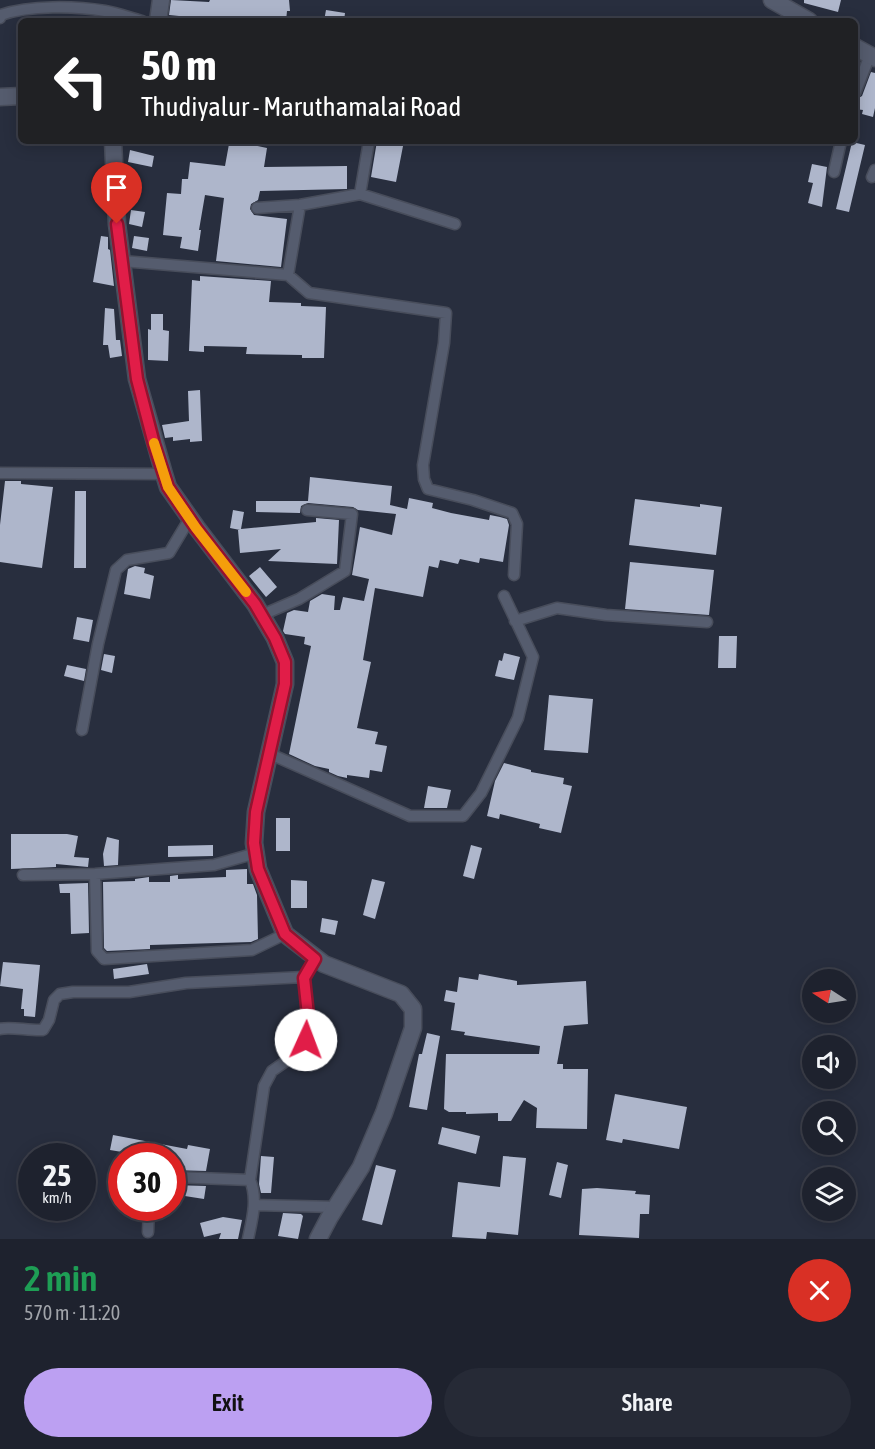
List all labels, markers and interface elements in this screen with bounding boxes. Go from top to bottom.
text: 50 m [141,41,216,89]
icon: left [42,42,120,120]
text: Thudiyalur - Maruthamalai Road [141,91,461,122]
pin [91,162,142,224]
icon: arrive [100,171,133,204]
north arrow [802,969,856,1023]
map controls [802,969,856,1221]
position arrow [274,1008,338,1072]
button: sound [802,1035,856,1089]
button: search [802,1101,856,1155]
speed limit sign: 30 [108,1143,186,1221]
text: 25 [43,1158,71,1192]
button: layers [802,1167,856,1221]
text: km/h [42,1189,72,1206]
text: 2 min [24,1257,98,1299]
button: close [788,1259,851,1322]
text: 570 m · 11:20 [24,1301,120,1324]
button: Exit [24,1368,432,1437]
button: Share [444,1368,851,1437]

